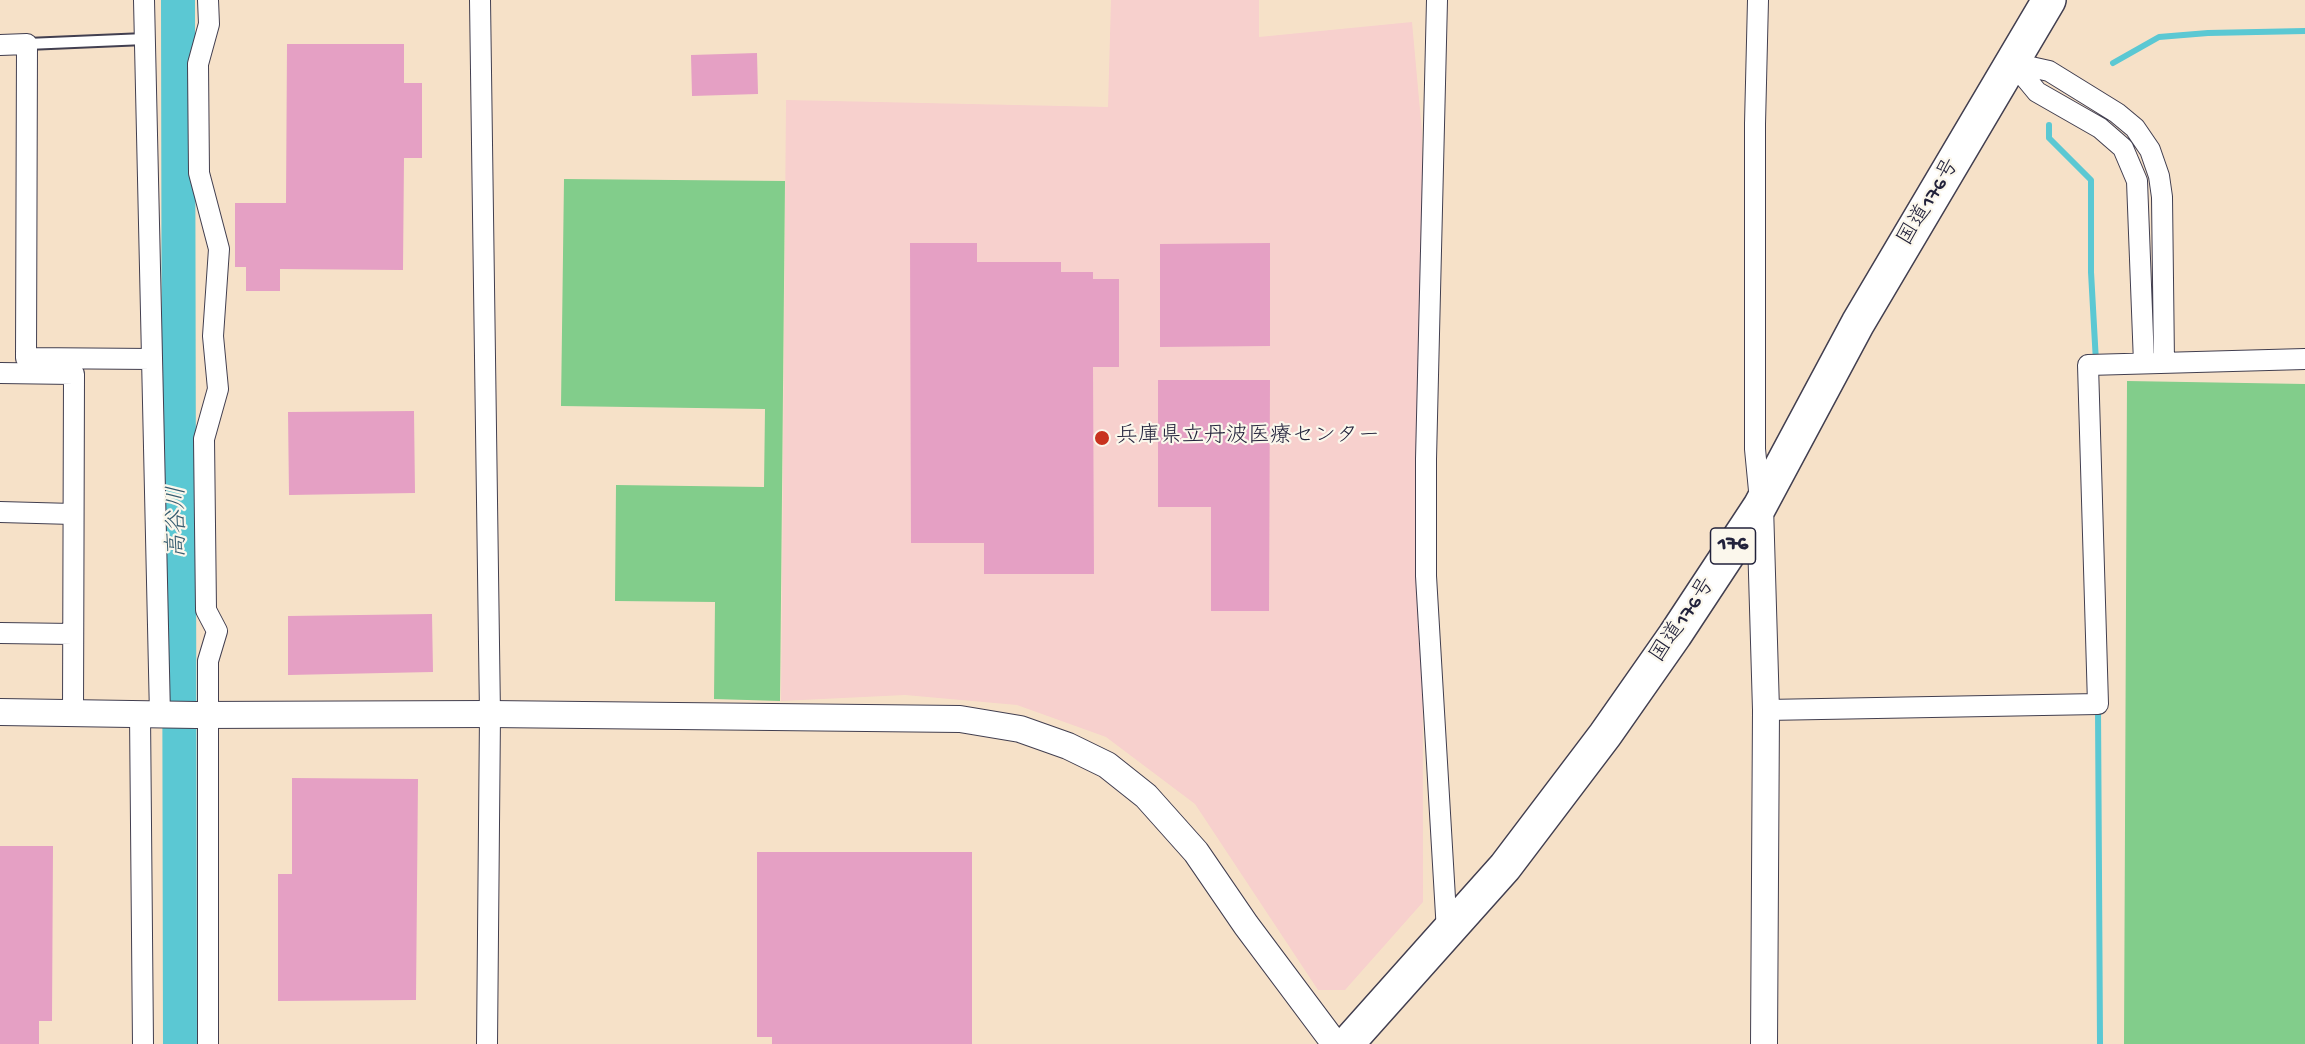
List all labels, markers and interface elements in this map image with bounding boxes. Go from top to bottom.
street label: 国道176号 [1894,154,1966,252]
place label: 兵庫県立丹波医療センター [1116,425,1380,451]
marker: 兵庫県立丹波医療センター [1093,429,1111,447]
water label: 高谷川 [165,486,193,558]
road number: 176 [1710,528,1756,564]
street label: 国道176号 [1646,573,1722,669]

